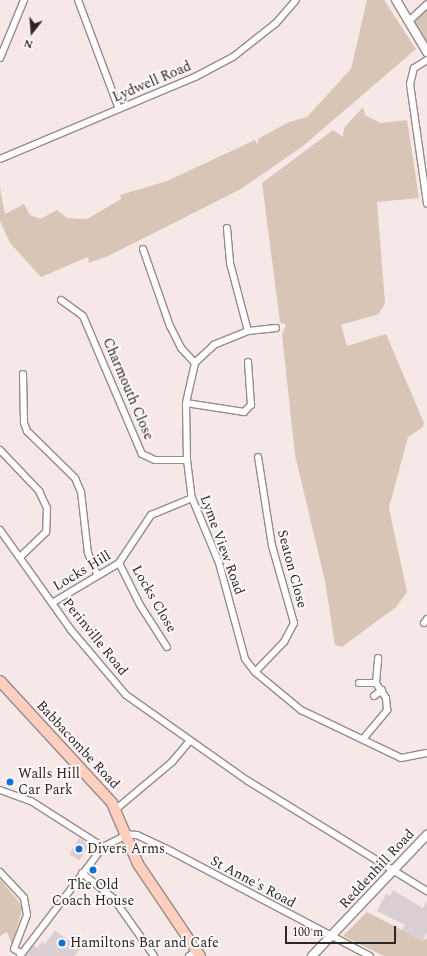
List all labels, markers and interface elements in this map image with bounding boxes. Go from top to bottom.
north arrow [12,12,52,52]
text: N [22,35,35,53]
street label: Lydwell Road [110,58,194,106]
street label: Charmouth Close [99,335,157,443]
street label: Lyme View Road [196,493,248,597]
street label: Seaton Close [274,528,310,610]
street label: Locks Hill [50,547,114,595]
street label: Locks Close [128,562,180,636]
street label: Perinville Road [59,595,131,679]
street label: Babbacombe Road [33,697,123,793]
place label: Walls Hill Car Park [18,766,80,798]
marker: Walls Hill Car Park [5,777,15,787]
street label: Reddenhill Road [336,826,418,912]
place label: Divers Arms [87,841,165,857]
marker: Divers Arms [74,844,84,854]
street label: St Anne's Road [207,852,299,912]
marker: The Old Coach House [88,865,98,875]
place label: The Old Coach House [52,877,134,910]
scale bar [287,918,398,944]
text: 100 m [292,923,323,942]
place label: Hamiltons Bar and Cafe [70,935,219,951]
marker: Hamiltons Bar and Cafe [57,938,67,948]

